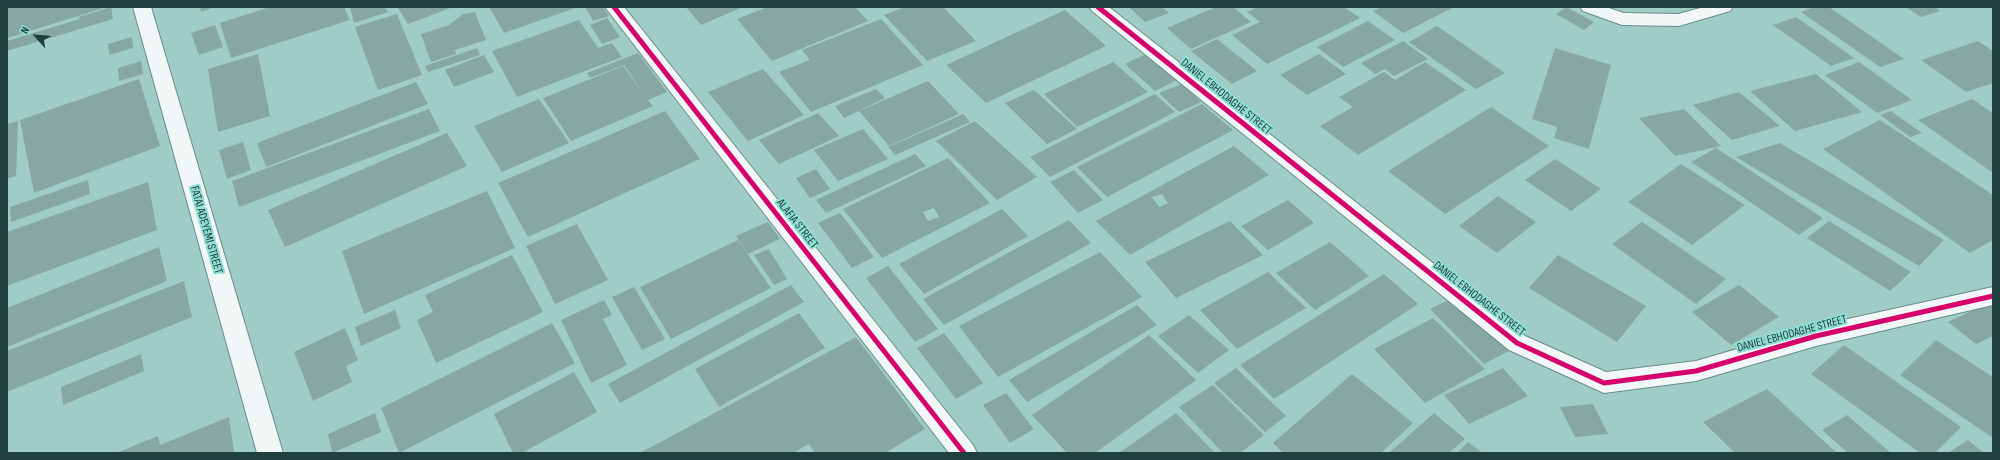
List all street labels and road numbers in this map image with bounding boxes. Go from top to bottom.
street label: DANIEL EBHODAGHE STREET [1178,56,1274,138]
street label: FATAI ADEYEMI STREET [187,184,225,276]
street label: ALAFIA STREET [773,196,821,252]
street label: DANIEL EBHODAGHE STREET [1430,259,1528,339]
street label: DANIEL EBHODAGHE STREET [1736,312,1848,356]

